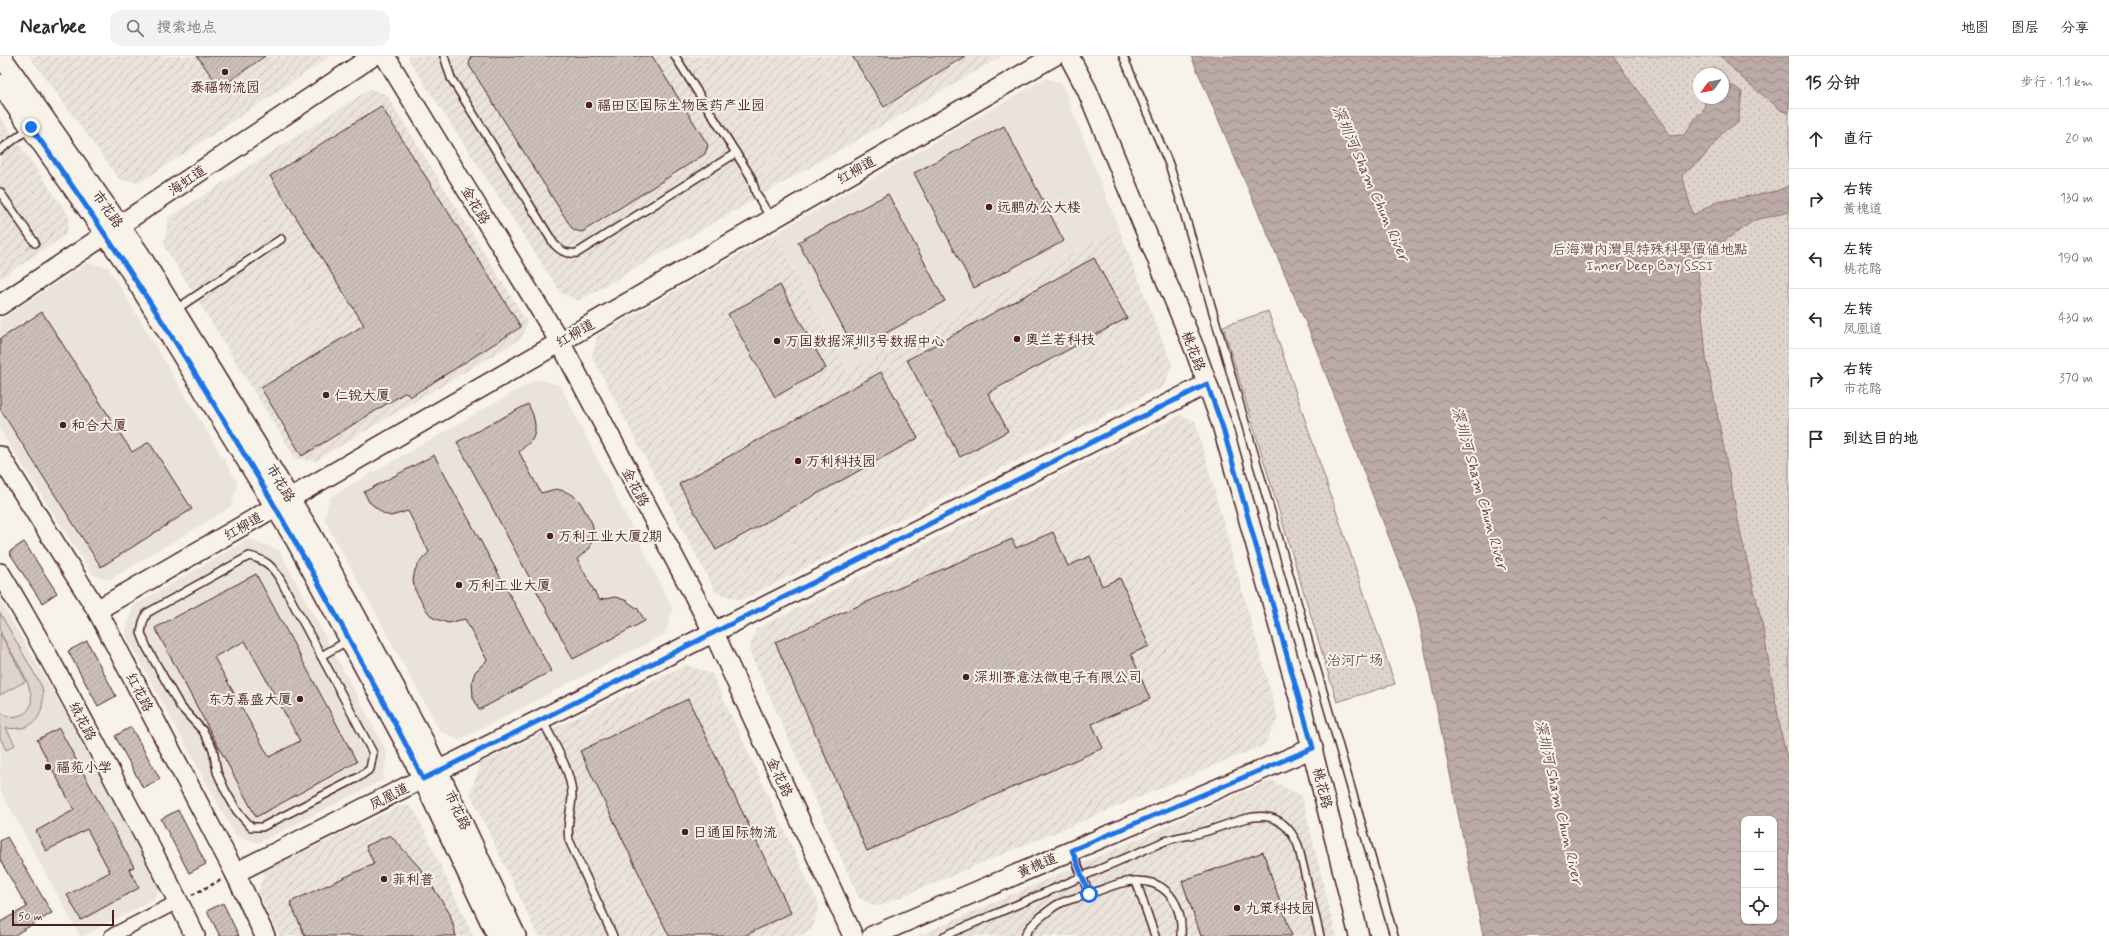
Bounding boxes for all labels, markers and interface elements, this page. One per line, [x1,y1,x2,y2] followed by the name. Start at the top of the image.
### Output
[110,10,390,46] search box
[20,15,86,40] text: Nearbee
[124,17,146,39] icon: search
[156,18,216,38] text: 搜索地点
[1961,19,1989,37] text: 地图
[2011,19,2039,37] text: 图层
[2061,19,2089,37] text: 分享
[220,67,230,77] marker: 泰福物流园
[1693,68,1729,104] north arrow
[1805,72,1860,94] text: 15 分钟
[2020,74,2093,91] text: 步行 · 1.1 km
[190,79,260,97] place label: 泰福物流园
[597,97,765,115] place label: 福田区国际生物医药产业园
[584,100,594,110] marker: 福田区国际生物医药产业园
[1327,103,1414,266] water label: 深圳河 Sham Chun River
[22,118,40,136] route end
[1805,128,1827,150] icon: ahead
[1843,129,1873,149] text: 直行
[2065,130,2093,147] text: 20 m
[834,153,879,189] street label: 红柳道
[165,162,210,200] street label: 海虹道
[1843,180,1873,200] text: 右转
[457,183,494,228] street label: 金花路
[88,187,127,232] street label: 市花路
[1805,188,1827,210] icon: right
[2060,190,2093,207] text: 130 m
[997,199,1081,217] place label: 远鹏办公大楼
[1843,201,1882,218] text: 黄槐道
[984,202,994,212] marker: 远鹏办公大楼
[1843,240,1873,260] text: 左转
[1552,241,1748,275] park label: 后海灣內灣具特殊科學價值地點 Inner Deep Bay SSSI
[1805,248,1827,270] icon: left
[2058,250,2093,267] text: 190 m
[1843,261,1882,278] text: 桃花路
[1843,300,1873,320] text: 左转
[1805,308,1827,330] icon: left
[2058,310,2093,327] text: 430 m
[553,316,598,352] street label: 红柳道
[1843,321,1882,338] text: 凤凰道
[1177,329,1209,374] street label: 桃花路
[1025,331,1096,349] place label: 奥兰若科技
[785,333,945,351] place label: 万国数据深圳3号数据中心
[1012,334,1022,344] marker: 奥兰若科技
[772,336,782,346] marker: 万国数据深圳3号数据中心
[1843,360,1873,380] text: 右转
[1805,368,1827,390] icon: right
[2059,370,2093,387] text: 370 m
[1843,381,1882,398] text: 市花路
[334,387,390,405] place label: 仁锐大厦
[321,390,331,400] marker: 仁锐大厦
[1446,405,1512,574] water label: 深圳河 Sham Chun River
[71,417,127,435] place label: 和合大厦
[58,420,68,430] marker: 和合大厦
[1805,428,1827,450] icon: arrive
[1843,429,1918,449] text: 到达目的地
[806,453,876,471] place label: 万利科技园
[793,456,803,466] marker: 万利科技园
[262,461,299,506] street label: 市花路
[617,465,653,510] street label: 金花路
[221,509,266,545] street label: 红柳道
[558,528,663,546] place label: 万利工业大厦2期
[545,531,555,541] marker: 万利工业大厦2期
[467,577,551,595] place label: 万利工业大厦
[454,580,464,590] marker: 万利工业大厦
[1327,652,1383,670] park label: 治河广场
[974,669,1142,687] place label: 深圳赛意法微电子有限公司
[121,670,157,715] street label: 红花路
[961,672,971,682] marker: 深圳赛意法微电子有限公司
[208,691,292,709] place label: 东方嘉盛大厦
[295,694,305,704] marker: 东方嘉盛大厦
[64,699,100,744] street label: 绒花路
[1529,718,1587,888] water label: 深圳河 Sham Chun River
[762,755,796,800] street label: 金花路
[56,759,112,777] place label: 福苑小学
[43,762,53,772] marker: 福苑小学
[1308,766,1336,811] street label: 桃花路
[367,779,412,814] street label: 凤凰道
[440,788,474,833] street label: 市花路
[1741,816,1777,924] map controls
[1741,816,1777,852] button: +
[693,824,777,842] place label: 日通国际物流
[680,827,690,837] marker: 日通国际物流
[1015,849,1060,882] street label: 黄槐道
[1741,852,1777,888] button: −
[392,871,434,889] place label: 菲利普
[379,874,389,884] marker: 菲利普
[1080,885,1098,903] route start
[1741,888,1777,924] button: locate
[1245,900,1315,918] place label: 九策科技园
[1232,903,1242,913] marker: 九策科技园
[12,908,114,927] scale bar
[18,910,43,924] text: 50 m

